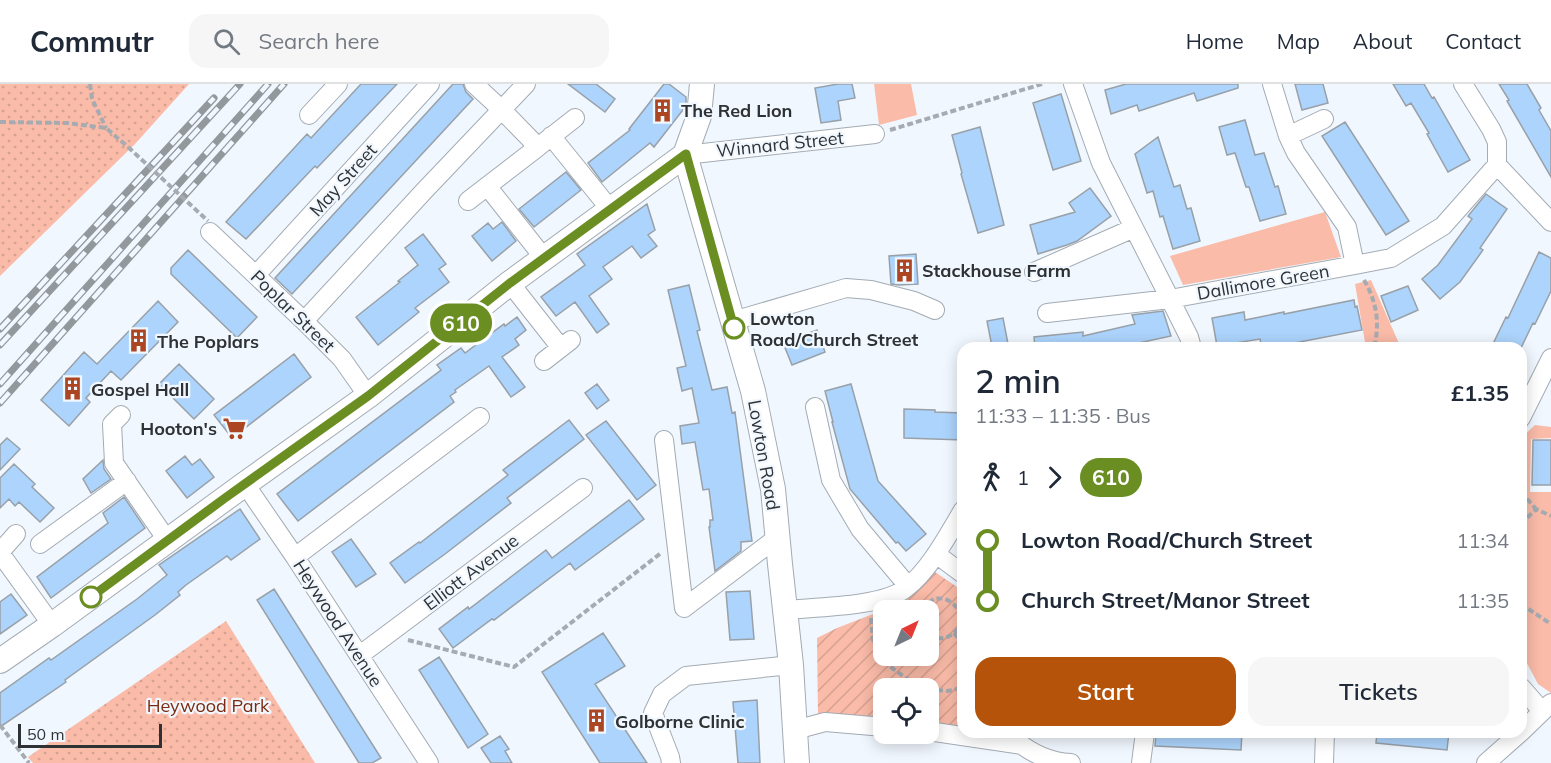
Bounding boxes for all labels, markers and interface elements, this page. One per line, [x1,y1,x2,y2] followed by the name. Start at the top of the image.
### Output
[189,14,609,68] search box
[30,24,153,59] text: Commutr
[210,25,243,58] icon: search
[258,27,379,55] text: Search here
[1186,28,1244,54] text: Home
[1277,28,1320,54] text: Map
[1353,28,1412,54] text: About
[1445,28,1521,54] text: Contact
[650,97,676,123] building icon: The Red Lion
[681,99,792,122] place label: The Red Lion
[715,126,845,162] street label: Winnard Street
[304,139,382,221] street label: May Street
[891,257,917,283] building icon: Stackhouse Farm
[922,259,1071,282] place label: Stackhouse Farm
[1195,259,1331,305] street label: Dallimore Green
[246,265,340,357] street label: Poplar Street
[426,304,496,342] line badge: 610
[750,307,919,351] place label: Lowton Road/Church Street
[442,310,480,336] text: 610
[723,317,745,339] marker: Lowton Road/Church Street
[126,328,152,354] building icon: The Poplars
[157,330,259,353] place label: The Poplars
[975,360,1061,401] text: 2 min
[60,376,86,402] building icon: Gospel Hall
[91,378,189,401] place label: Gospel Hall
[1451,379,1509,407] text: £1.35
[743,398,785,512] street label: Lowton Road
[975,403,1151,428] text: 11:33 – 11:35 · Bus
[222,415,248,441] supermarket icon: Hooton's
[140,417,217,440] place label: Hooton's
[975,461,1008,494] icon: walk
[1038,461,1071,494] icon: forward
[1092,464,1130,490] text: 610
[1017,465,1029,490] text: 1
[1021,526,1312,554] text: Lowton Road/Church Street
[1456,528,1509,553] text: 11:34
[419,529,523,615] street label: Elliott Avenue
[288,555,388,691] street label: Heywood Avenue
[80,586,102,608] unlabelled marker
[1021,586,1310,614] text: Church Street/Manor Street
[1456,588,1509,613] text: 11:35
[873,600,939,666] north arrow
[873,600,939,744] map controls
[975,657,1236,726] button: Start
[1248,657,1509,726] button: Tickets
[873,678,939,744] button: locate
[147,694,270,717] park label: Heywood Park
[584,708,610,734] building icon: Golborne Clinic
[615,710,745,733] place label: Golborne Clinic
[18,721,162,748] scale bar
[27,724,64,744] text: 50 m

